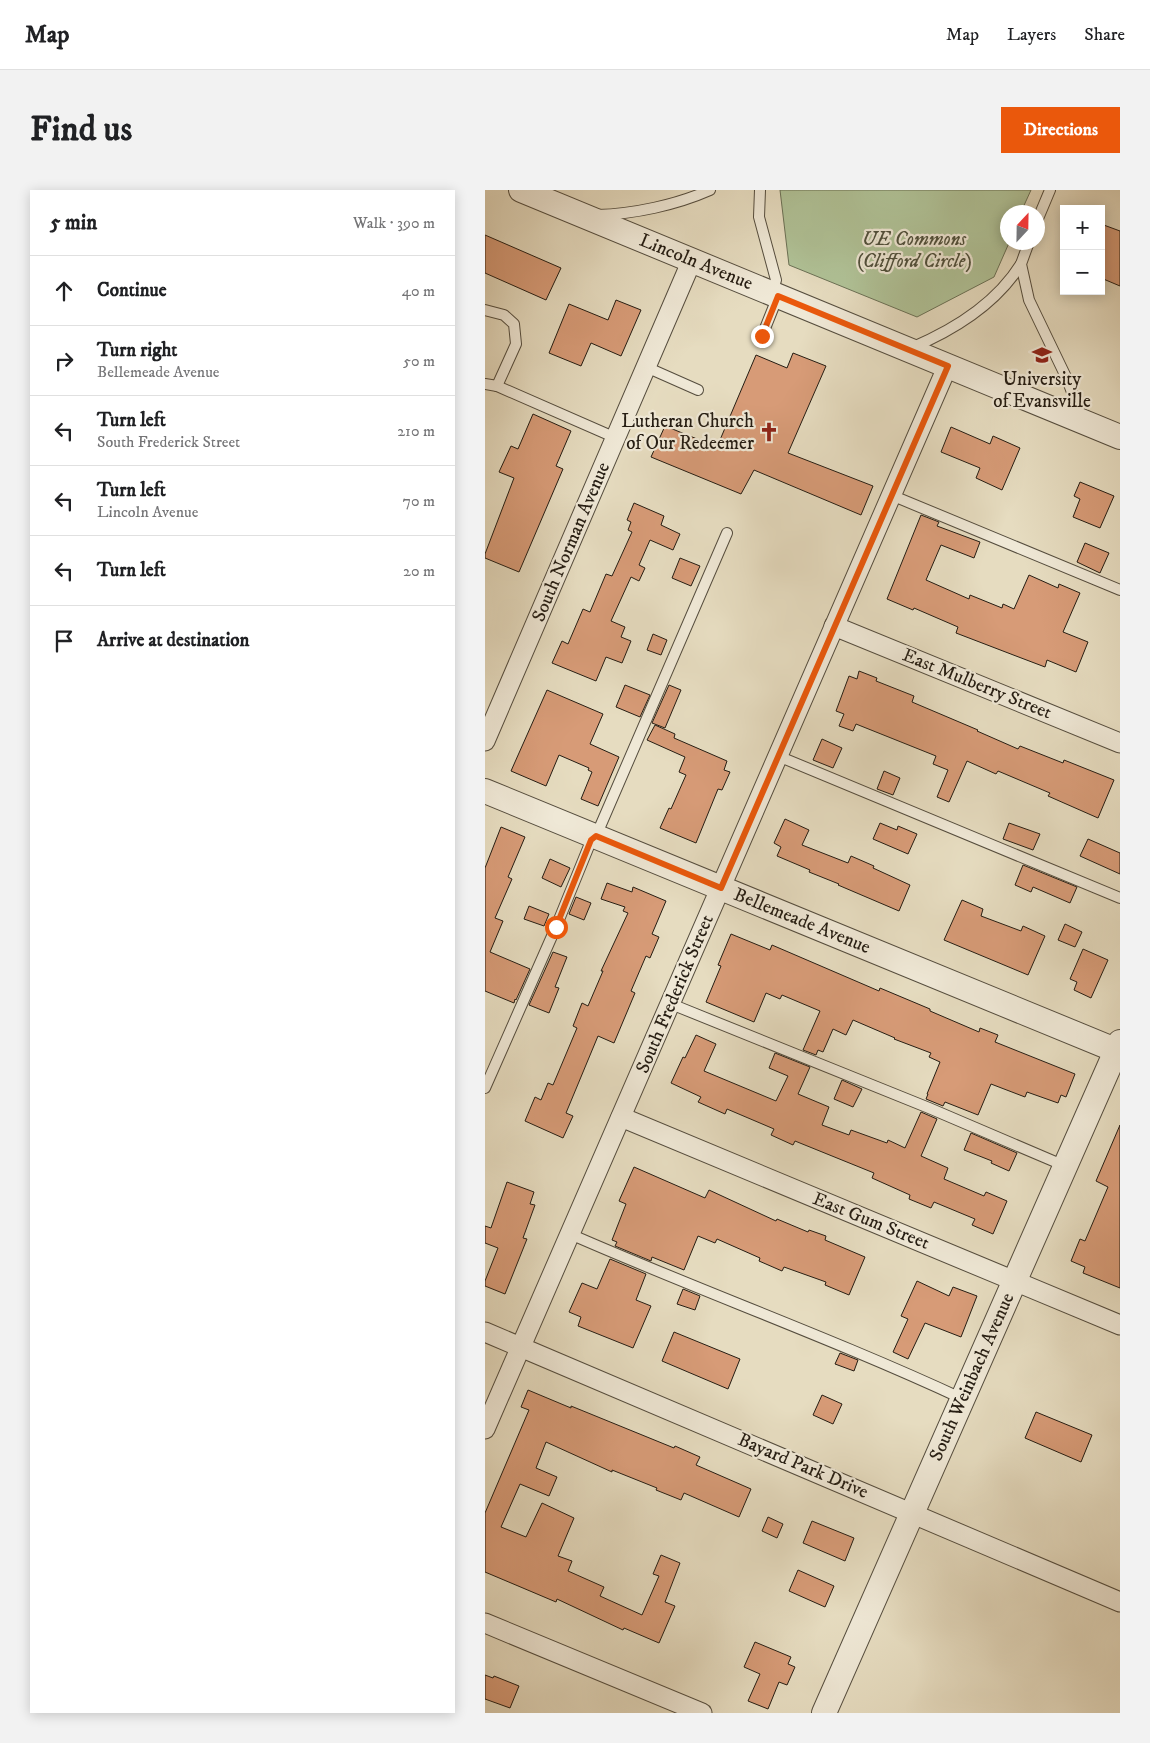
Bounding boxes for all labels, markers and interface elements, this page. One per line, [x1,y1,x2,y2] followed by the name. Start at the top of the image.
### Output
[25,20,69,50] text: Map
[946,24,979,46] text: Map
[1007,24,1056,46] text: Layers
[1084,24,1125,46] text: Share
[1001,107,1120,153] button: Directions
[30,108,132,152] text: Find us
[1000,205,1045,250] north arrow
[1060,205,1105,295] map controls
[1060,205,1105,250] button: +
[50,210,97,236] text: 5 min
[353,213,435,233] text: Walk · 390 m
[857,228,971,273] park label: UE Commons (Clifford Circle)
[636,229,756,295] street label: Lincoln Avenue
[1060,250,1105,295] button: −
[50,277,78,305] icon: ahead
[97,279,167,302] text: Continue
[402,281,435,301] text: 40 m
[751,325,774,348] route end
[97,339,177,362] text: Turn right
[1031,344,1053,366] school or university icon: University of Evansville
[50,347,78,375] icon: right
[403,351,435,371] text: 50 m
[97,362,220,382] text: Bellemeade Avenue
[993,368,1091,413] place label: University of Evansville
[97,409,166,432] text: Turn left
[621,410,754,455] place label: Lutheran Church of Our Redeemer
[50,417,78,445] icon: left
[397,421,435,441] text: 210 m
[758,421,780,443] church icon: Lutheran Church of Our Redeemer
[97,432,240,452] text: South Frederick Street
[527,459,615,625] street label: South Norman Avenue
[97,479,166,502] text: Turn left
[50,487,78,515] icon: left
[403,491,435,511] text: 70 m
[97,502,198,522] text: Lincoln Avenue
[50,557,78,585] icon: left
[97,559,166,582] text: Turn left
[403,561,435,581] text: 20 m
[50,627,78,655] icon: arrive
[97,629,249,652] text: Arrive at destination
[899,644,1055,724] street label: East Mulberry Street
[730,883,874,959] street label: Bellemeade Avenue
[631,911,719,1077] street label: South Frederick Street
[545,916,568,939] route start
[809,1187,933,1255] street label: East Gum Street
[925,1289,1020,1465] street label: South Weinbach Avenue
[734,1428,872,1504] street label: Bayard Park Drive

